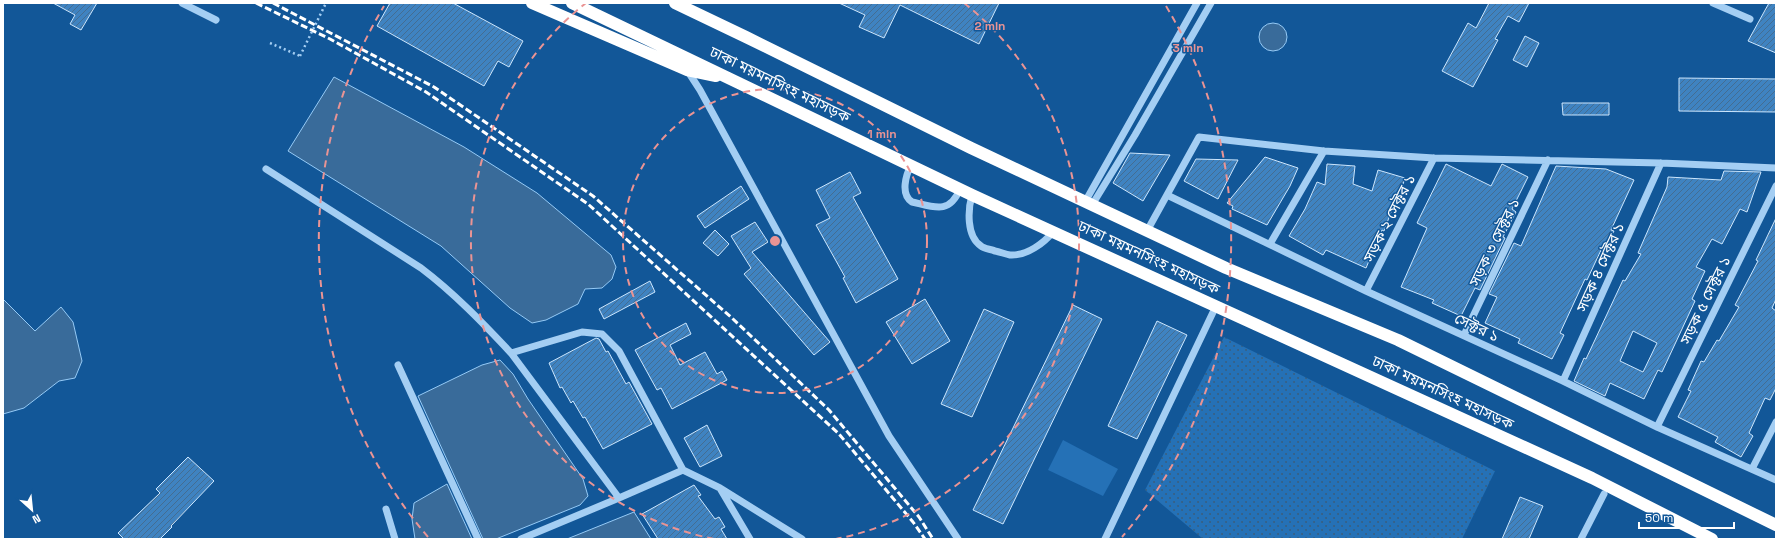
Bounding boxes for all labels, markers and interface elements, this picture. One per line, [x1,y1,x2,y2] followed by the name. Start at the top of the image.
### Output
[974,18,1006,34] text: 2 min
[1172,40,1204,56] text: 3 min
[706,41,854,127] street label: ঢাকা ময়মনসিংহ মহাসড়ক
[867,126,897,142] text: 1 min
[1358,171,1419,266] street label: সড়ক ২ সেক্টর ১
[1464,195,1524,290] street label: সড়ক ৩ সেক্টর ১
[1074,215,1224,299] street label: ঢাকা ময়মনসিংহ মহাসড়ক
[1571,219,1628,316] street label: সড়ক ৪ সেক্টর ১
[768,234,782,248] centre of rings
[1675,253,1735,348] street label: সড়ক ৫ সেক্টর ১
[1452,308,1502,346] street label: সেক্টর ১
[1368,350,1518,434] street label: ঢাকা ময়মনসিংহ মহাসড়ক
[12,490,52,530] north arrow
[1639,504,1734,530] scale bar
[1645,510,1673,526] text: 50 m
[30,511,43,527] text: N

